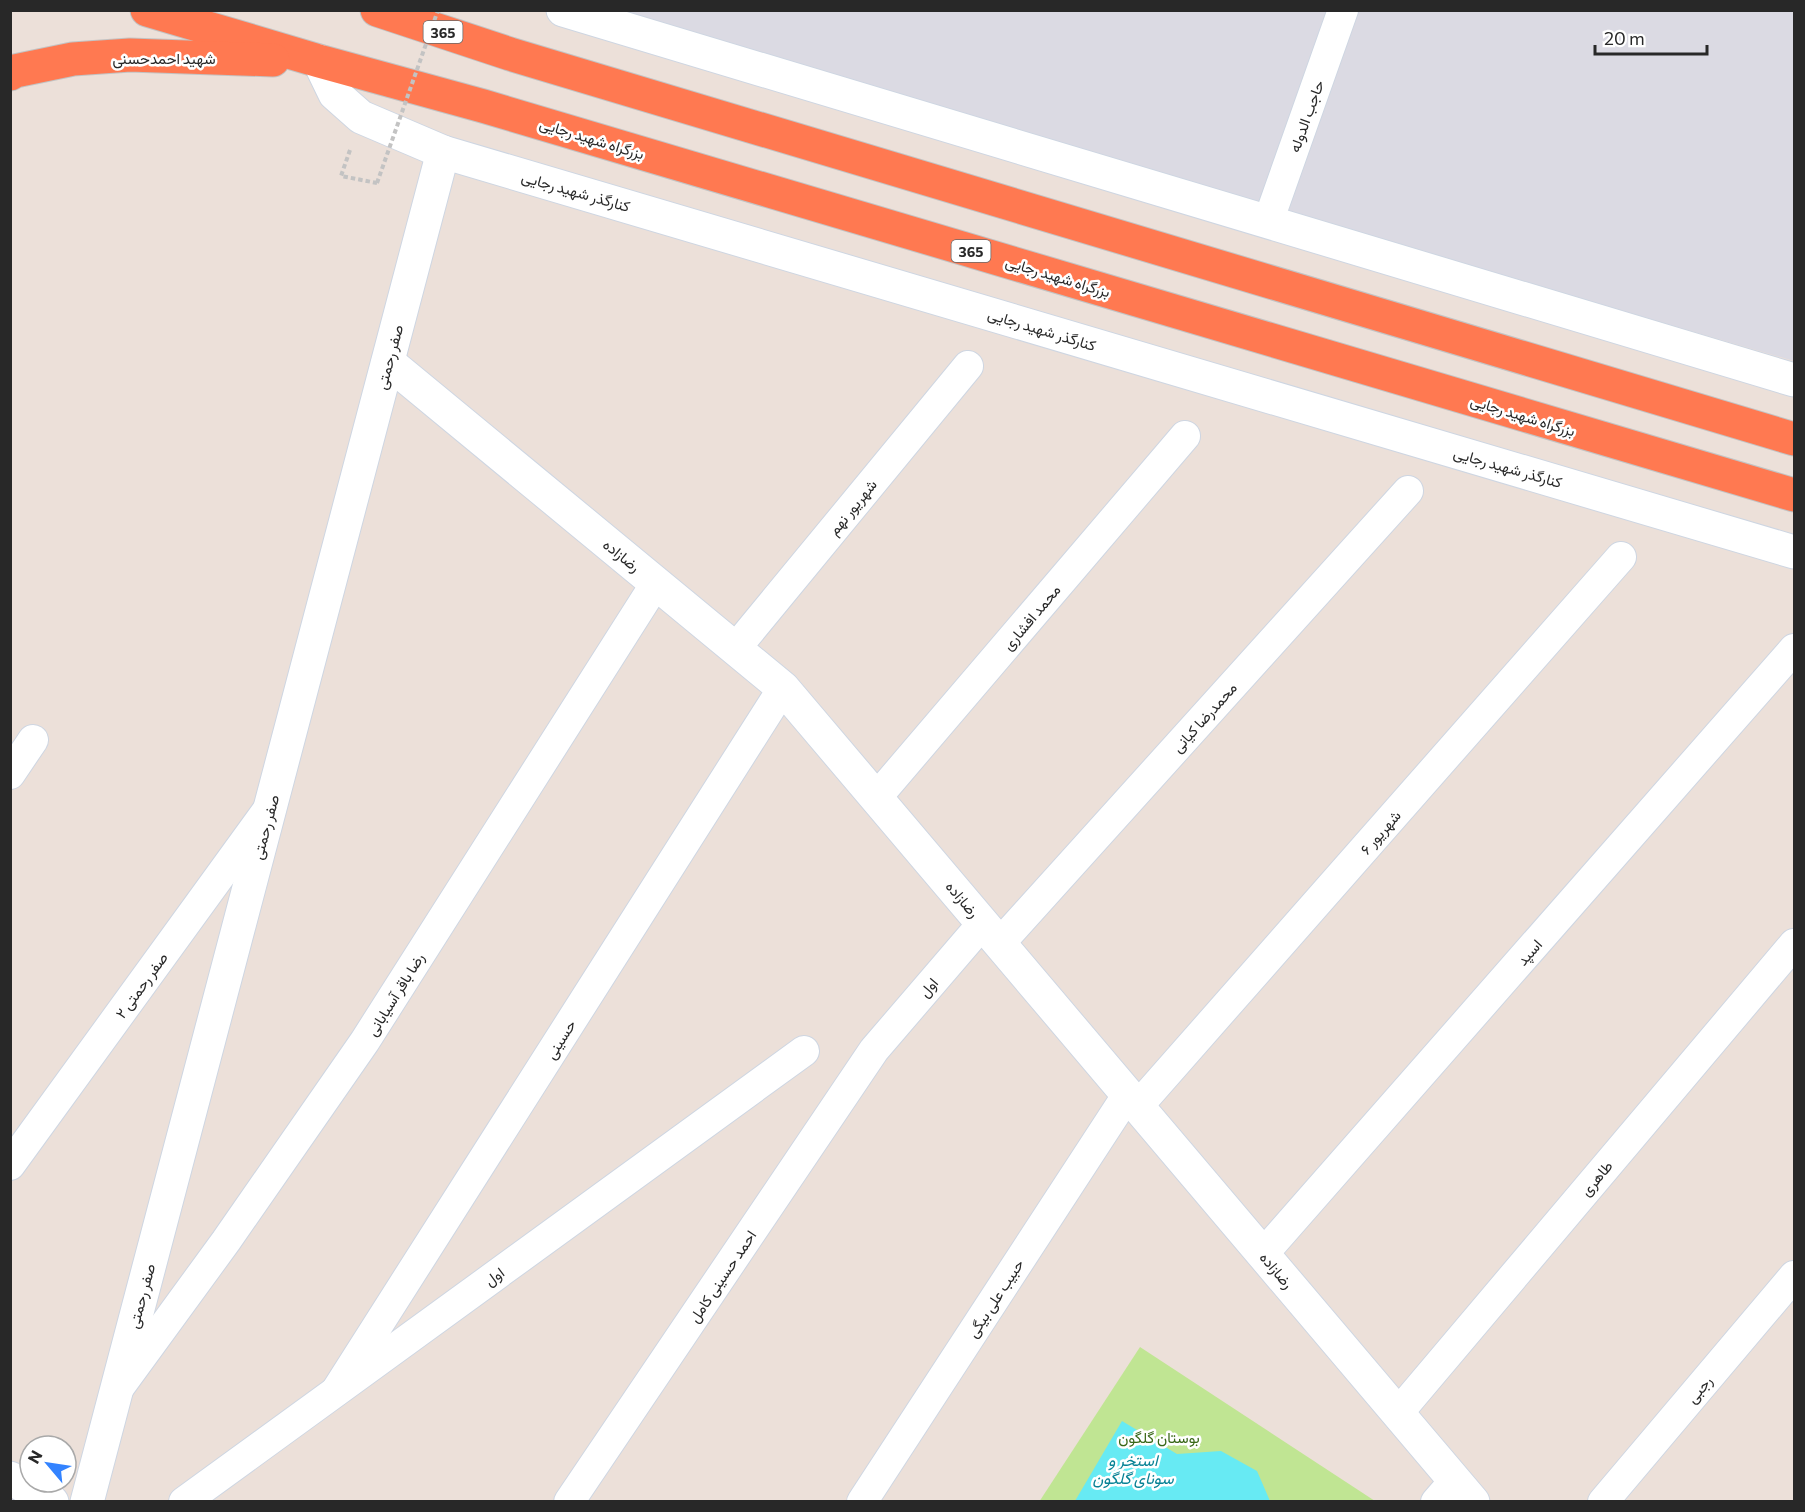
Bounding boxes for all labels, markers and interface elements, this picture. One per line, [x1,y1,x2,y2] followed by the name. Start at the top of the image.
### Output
[1595,18,1708,56] scale bar
[424,21,462,43] road number: 365
[1604,27,1645,49] text: 20 m
[112,49,216,69] street label: شهید احمدحسنی
[1285,78,1328,155] street label: حاجب الدوله
[537,114,647,164] street label: بزرگراه شهید رجایی
[519,167,633,217] street label: کنارگذر شهید رجایی
[952,240,990,262] road number: 365
[1003,252,1113,302] street label: بزرگراه شهید رجایی
[985,304,1099,356] street label: کنارگذر شهید رجایی
[372,323,408,392] street label: صفر رحمتی
[1468,391,1578,441] street label: بزرگراه شهید رجایی
[1451,443,1565,493] street label: کنارگذر شهید رجایی
[824,475,882,540] street label: شهریور نهم
[599,535,644,576] street label: رضازاده
[998,580,1065,655] street label: محمد افشاری
[1168,678,1242,757] street label: محمدرضا کیانی
[248,793,284,862] street label: صفر رحمتی
[1356,806,1405,858] street label: شهریور ۶
[942,877,983,922] street label: رضازاده
[1513,935,1547,970] street label: اسپد
[111,949,173,1023] street label: صفر رحمتی ۲
[362,949,429,1040] street label: رضا باقر آسیابانی
[915,974,942,1001] street label: اول
[541,1016,581,1063] street label: حسینی
[1576,1157,1618,1201] street label: طاهری
[685,1226,761,1327] street label: احمد حسینی کامل
[1256,1248,1297,1293] street label: رضازاده
[963,1255,1029,1342] street label: حبیب علی بیگی
[124,1262,160,1331] street label: صفر رحمتی
[481,1263,508,1290] street label: اول
[1682,1372,1717,1408] street label: رجبی
[1118,1428,1200,1447] park label: بوستان گلگون
[18,1434,78,1494] north arrow
[23,1447,46,1466] text: N
[1092,1450,1174,1489] water label: استخر و سونای گلگون

